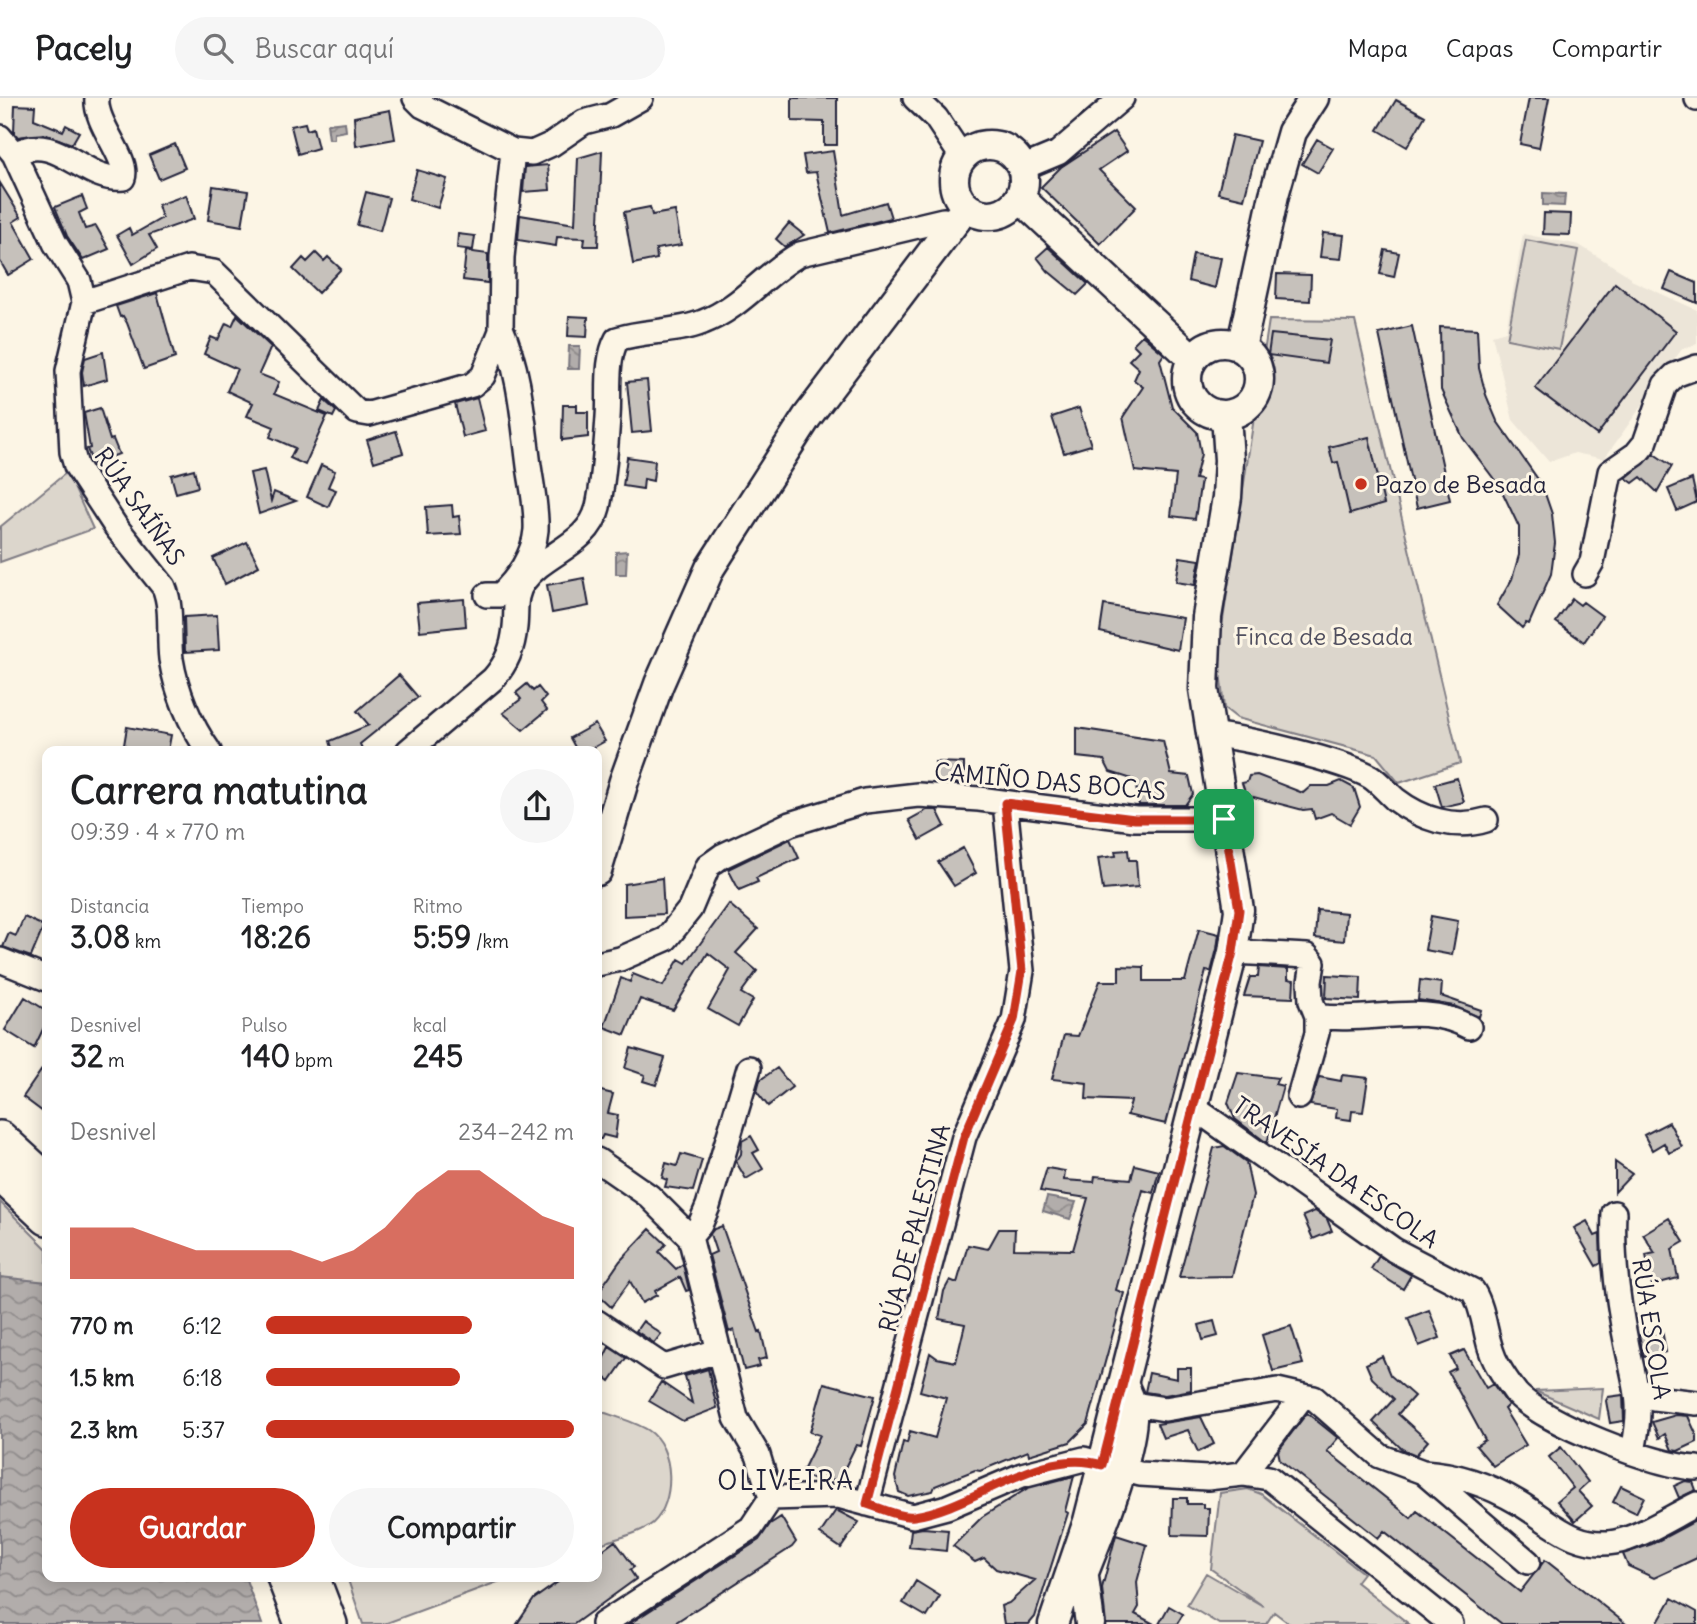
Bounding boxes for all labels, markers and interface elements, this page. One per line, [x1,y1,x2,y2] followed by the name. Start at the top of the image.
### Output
[175,17,665,80] search box
[35,27,133,69] text: Pacely
[199,29,237,67] icon: search
[255,32,394,65] text: Buscar aquí
[1347,33,1408,63] text: Mapa
[1446,33,1513,63] text: Capas
[1551,33,1662,63] text: Compartir
[88,441,192,571] street label: RÚA SAÍÑAS
[1375,469,1547,499] place label: Pazo de Besada
[1353,476,1369,492] marker: Pazo de Besada
[1235,621,1413,651] park label: Finca de Besada
[933,756,1167,806] street label: CAMIÑO DAS BOCAS
[70,767,368,814] text: Carrera matutina
[500,769,574,843] button: share
[1194,789,1254,849] pin
[1205,800,1243,838] icon: arrive
[70,817,245,846] text: 09:39 · 4 × 770 m
[70,894,149,918] text: Distancia
[241,894,304,918] text: Tiempo
[413,894,463,918] text: Ritmo
[70,918,130,956] text: 3.08
[241,918,311,956] text: 18:26
[413,918,471,956] text: 5:59
[130,929,161,953] text: km
[471,929,509,953] text: /km
[70,1013,141,1037] text: Desnivel
[241,1013,287,1037] text: Pulso
[413,1013,447,1037] text: kcal
[70,1037,103,1075] text: 32
[241,1037,290,1075] text: 140
[413,1037,463,1075] text: 245
[103,1048,125,1072] text: m
[290,1048,333,1072] text: bpm
[1227,1090,1445,1254] street label: TRAVESÍA DA ESCOLA
[70,1117,156,1146] text: Desnivel
[458,1117,574,1146] text: 234–242 m
[872,1121,956,1335] street label: RÚA DE PALESTINA
[1626,1256,1678,1402] street label: RÚA ESCOLA
[70,1311,133,1340] text: 770 m
[182,1311,222,1340] text: 6:12
[70,1363,135,1392] text: 1.5 km
[182,1363,223,1392] text: 6:18
[70,1415,138,1444] text: 2.3 km
[182,1415,225,1444] text: 5:37
[717,1464,855,1497] district label: OLIVEIRA
[70,1488,315,1568] button: Guardar
[329,1488,574,1568] button: Compartir

